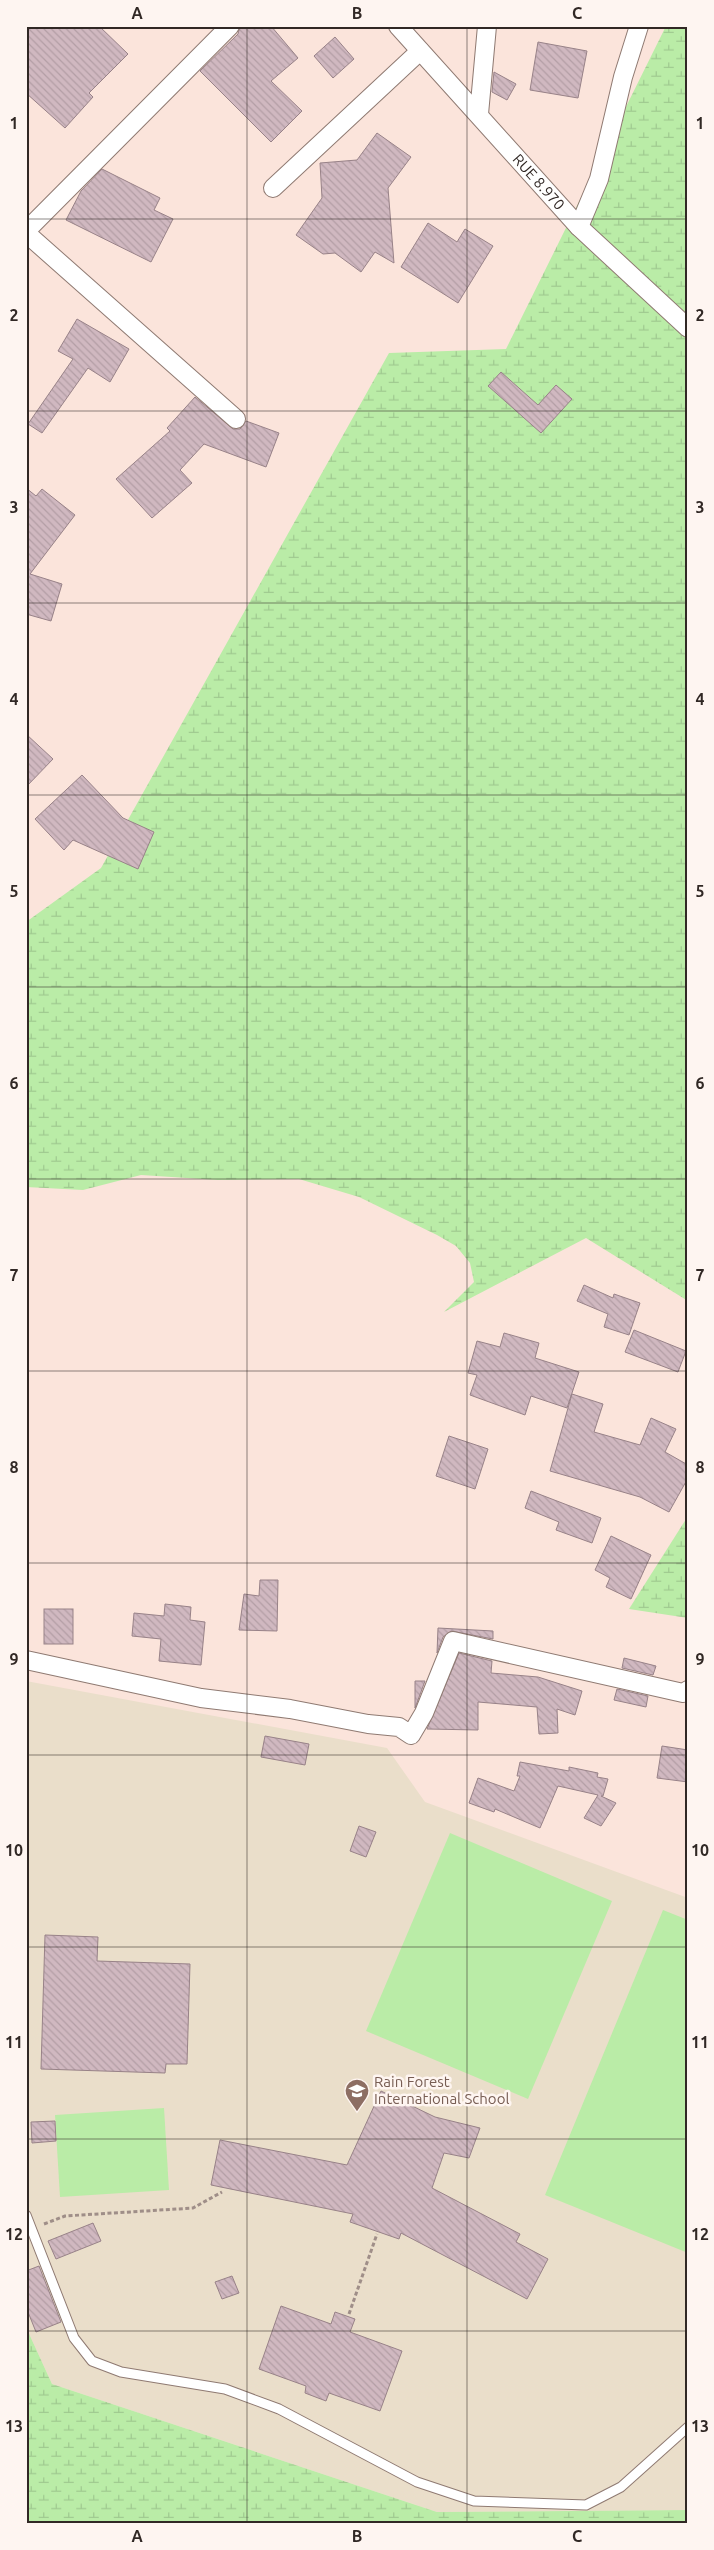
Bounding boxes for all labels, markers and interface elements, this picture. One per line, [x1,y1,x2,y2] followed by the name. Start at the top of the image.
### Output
[131,4,143,22] text: A
[352,4,362,22] text: B
[572,4,582,22] text: C
[9,114,19,132] text: 1
[695,114,705,132] text: 1
[509,150,568,213] street label: RUE 8.970
[9,306,19,324] text: 2
[695,306,705,324] text: 2
[9,498,19,516] text: 3
[695,498,705,516] text: 3
[9,690,19,708] text: 4
[695,690,705,708] text: 4
[9,882,19,900] text: 5
[695,882,705,900] text: 5
[9,1074,19,1092] text: 6
[695,1074,705,1092] text: 6
[9,1266,19,1284] text: 7
[695,1266,705,1284] text: 7
[9,1458,19,1476] text: 8
[695,1458,705,1476] text: 8
[9,1650,19,1668] text: 9
[695,1650,705,1668] text: 9
[5,1841,23,1859] text: 10
[691,1841,709,1859] text: 10
[5,2033,23,2051] text: 11
[691,2033,709,2051] text: 11
[374,2073,509,2107] place label: Rain Forest International School
[344,2078,370,2112] school or university icon: Rain Forest International School
[5,2225,23,2243] text: 12
[691,2225,709,2243] text: 12
[5,2417,23,2435] text: 13
[691,2417,709,2435] text: 13
[131,2527,143,2545] text: A
[352,2527,362,2545] text: B
[572,2527,582,2545] text: C

